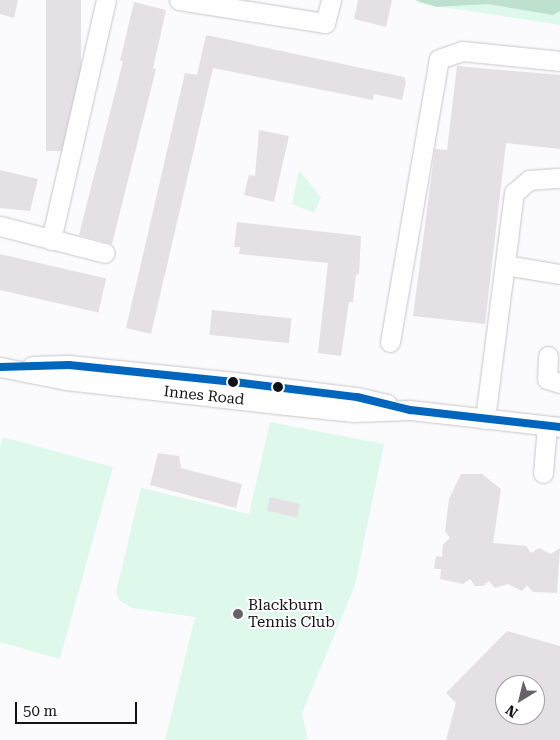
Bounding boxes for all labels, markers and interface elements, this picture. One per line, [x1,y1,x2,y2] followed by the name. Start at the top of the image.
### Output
[228,377,238,387] unlabelled marker
[273,382,283,392] unlabelled marker
[163,383,245,409] street label: Innes Road
[248,596,335,631] place label: Blackburn Tennis Club
[232,608,244,620] marker: Blackburn Tennis Club
[495,675,545,725] north arrow
[18,692,140,724] scale bar
[23,702,57,720] text: 50 m
[503,702,521,721] text: N

